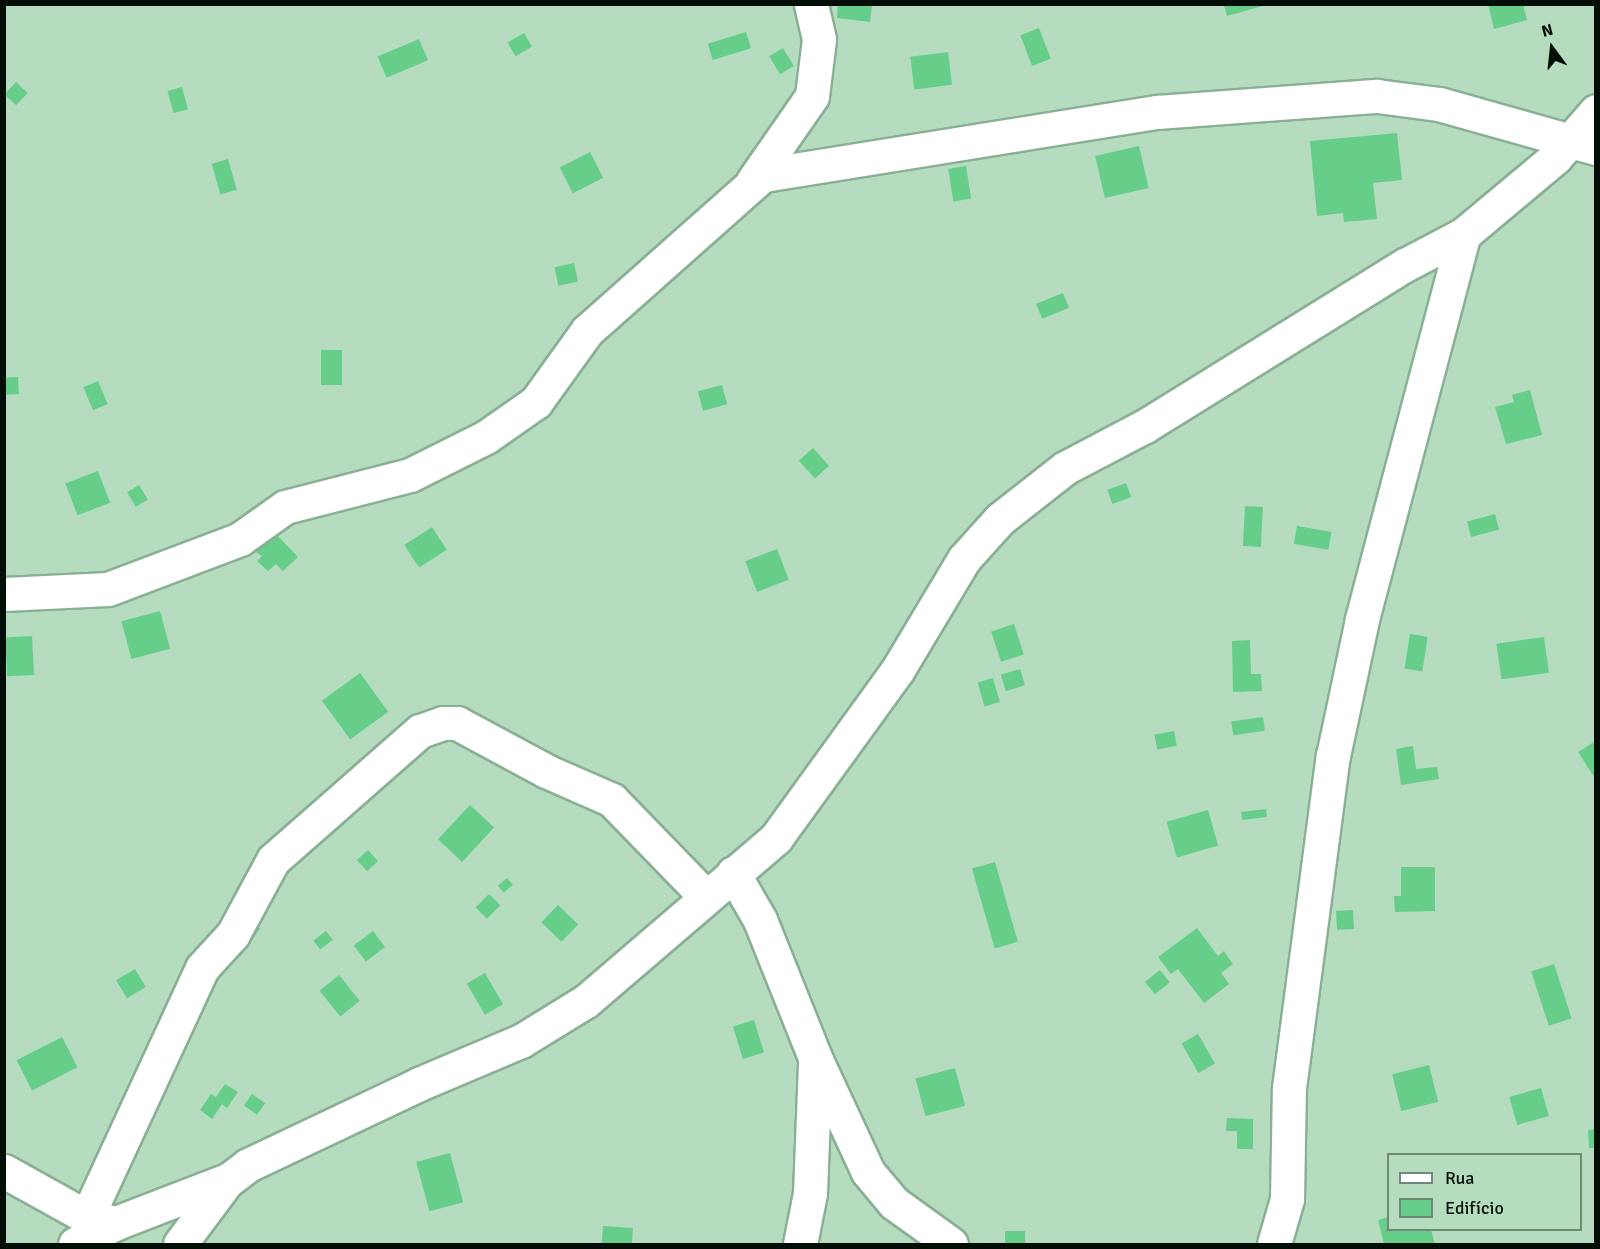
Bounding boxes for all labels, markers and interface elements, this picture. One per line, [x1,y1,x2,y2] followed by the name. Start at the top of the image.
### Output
[1522,18,1582,78] north arrow
[1539,20,1555,42] text: N
[1387,1153,1582,1231] legend
[1445,1167,1474,1189] text: Rua
[1445,1197,1504,1219] text: Edifício

